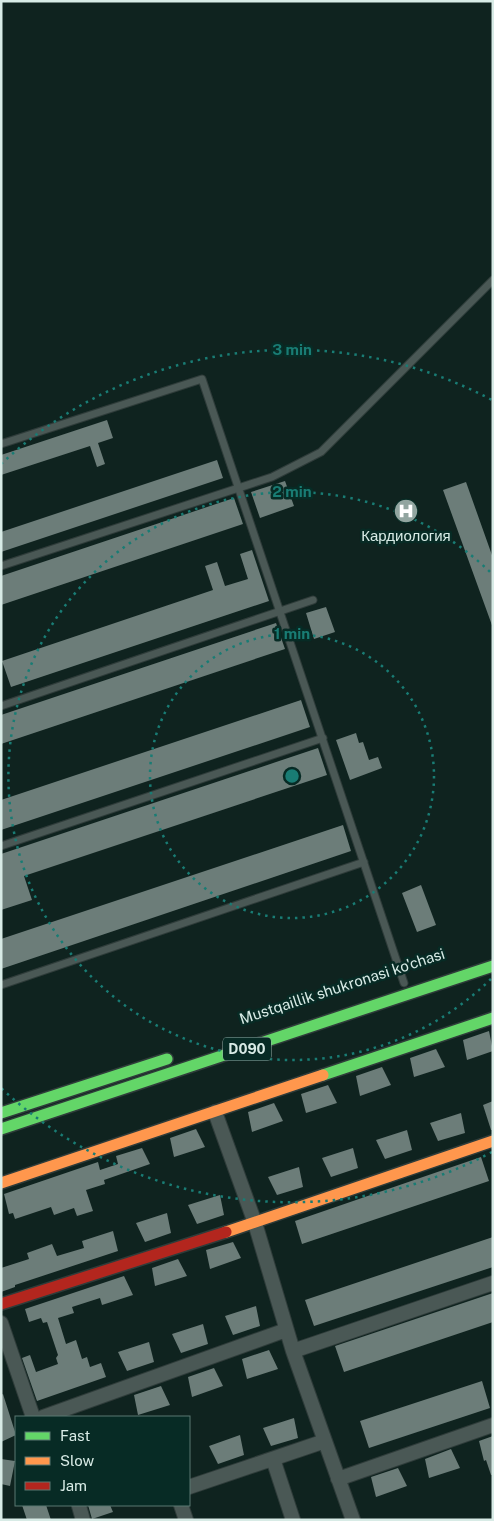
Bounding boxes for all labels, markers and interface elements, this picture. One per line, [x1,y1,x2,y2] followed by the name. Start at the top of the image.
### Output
[272,341,312,358] text: 3 min
[272,483,312,500] text: 2 min
[393,498,419,524] hospital icon: Кардиология
[361,527,451,544] place label: Кардиология
[274,625,310,642] text: 1 min
[283,767,301,785] centre of rings
[237,945,447,1027] street label: Mustqaillik shukronasi ko'chasi
[223,1038,271,1060] road number: D090
[15,1416,190,1506] legend
[60,1427,90,1444] text: Fast
[60,1452,95,1469] text: Slow
[60,1477,87,1494] text: Jam

